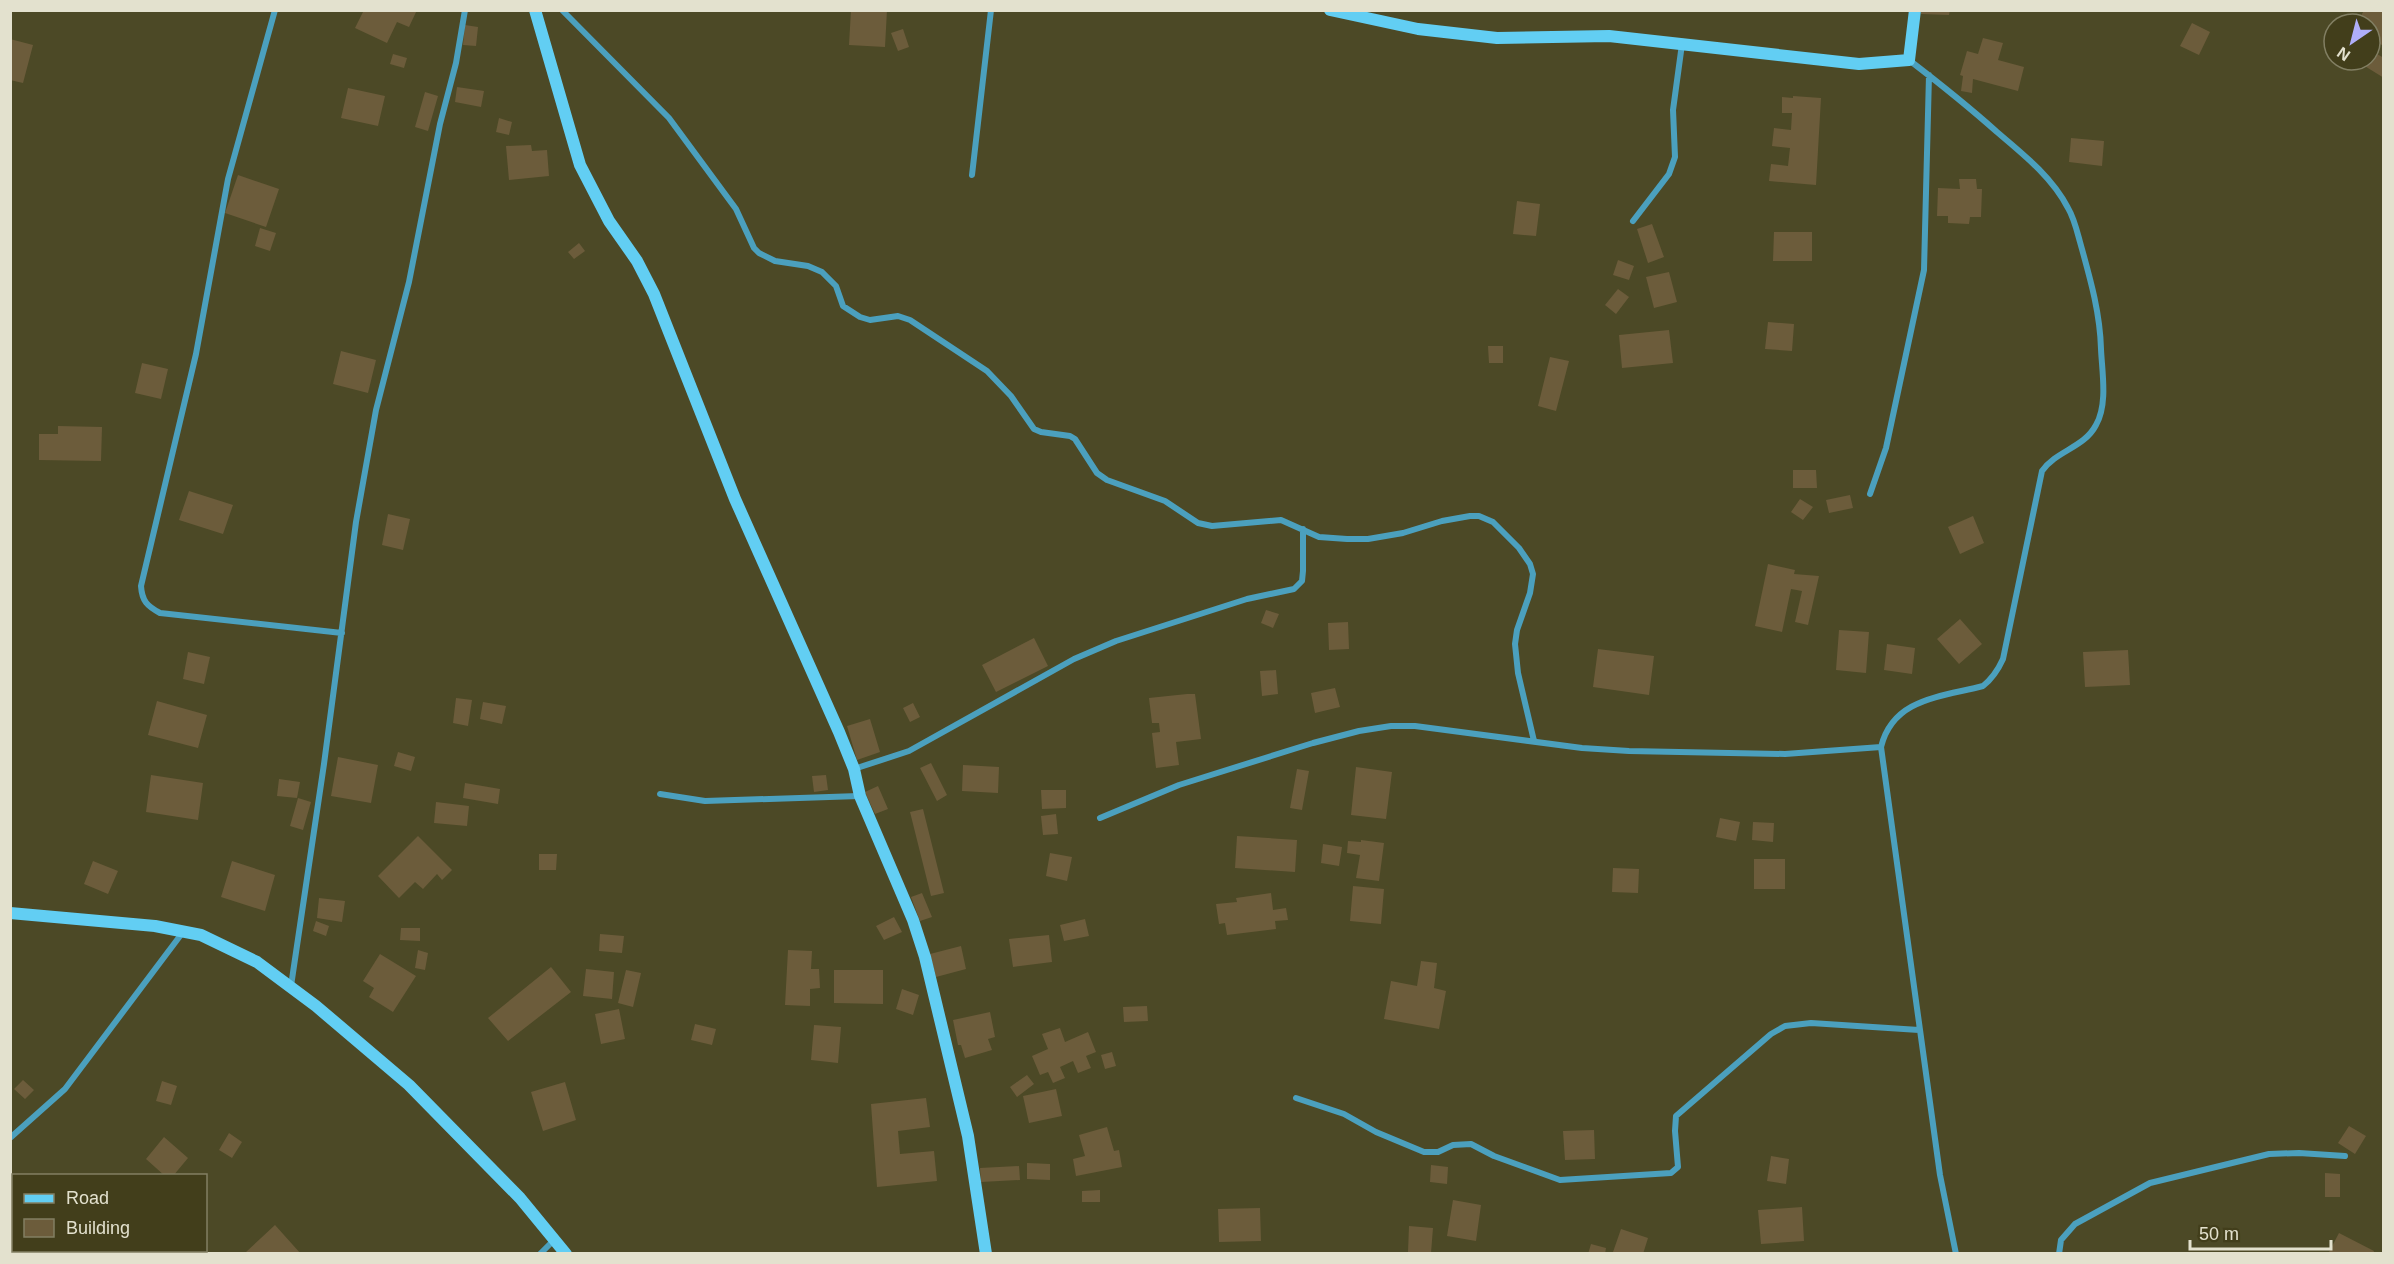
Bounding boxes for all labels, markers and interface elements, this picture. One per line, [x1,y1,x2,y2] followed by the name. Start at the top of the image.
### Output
[2322,12,2382,72] north arrow
[2334,44,2353,64] text: N
[12,1174,207,1252] legend
[66,1188,109,1208] text: Road
[2190,1213,2331,1251] scale bar
[66,1218,130,1238] text: Building
[2199,1224,2239,1244] text: 50 m

